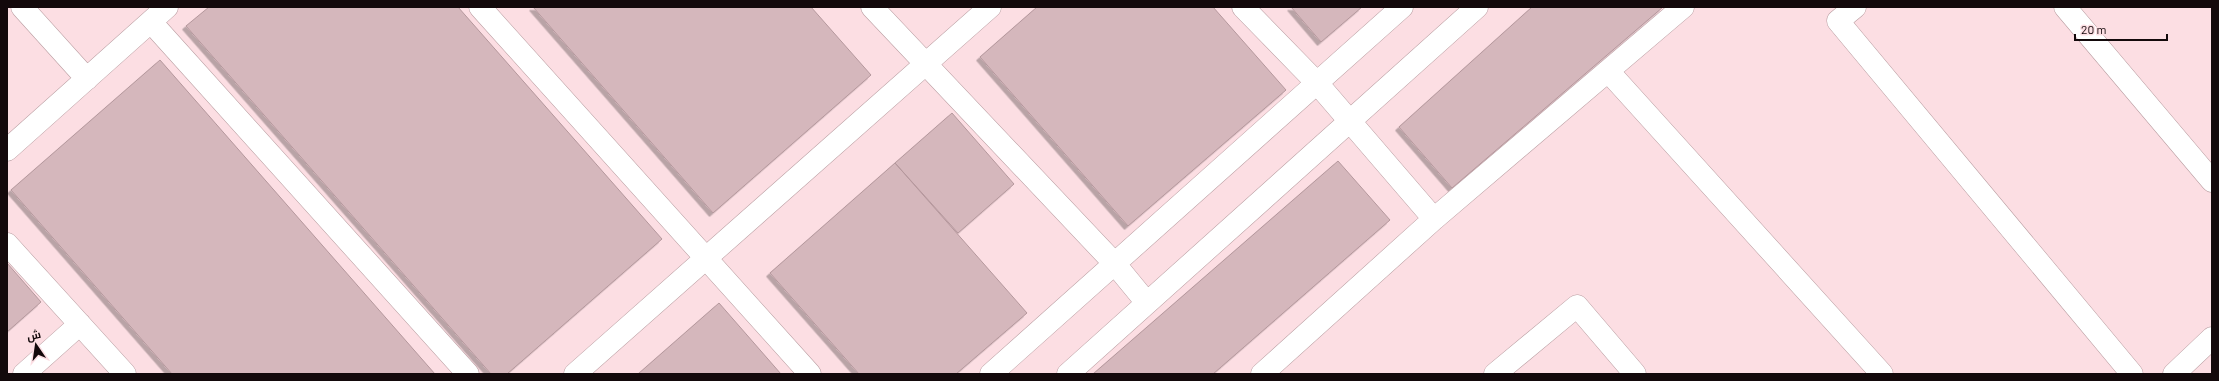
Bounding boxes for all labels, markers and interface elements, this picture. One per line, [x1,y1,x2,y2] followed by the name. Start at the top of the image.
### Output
[2075,16,2167,42] scale bar
[2081,22,2107,36] text: 20 m
[16,325,56,365] north arrow
[25,327,42,344] text: ش

